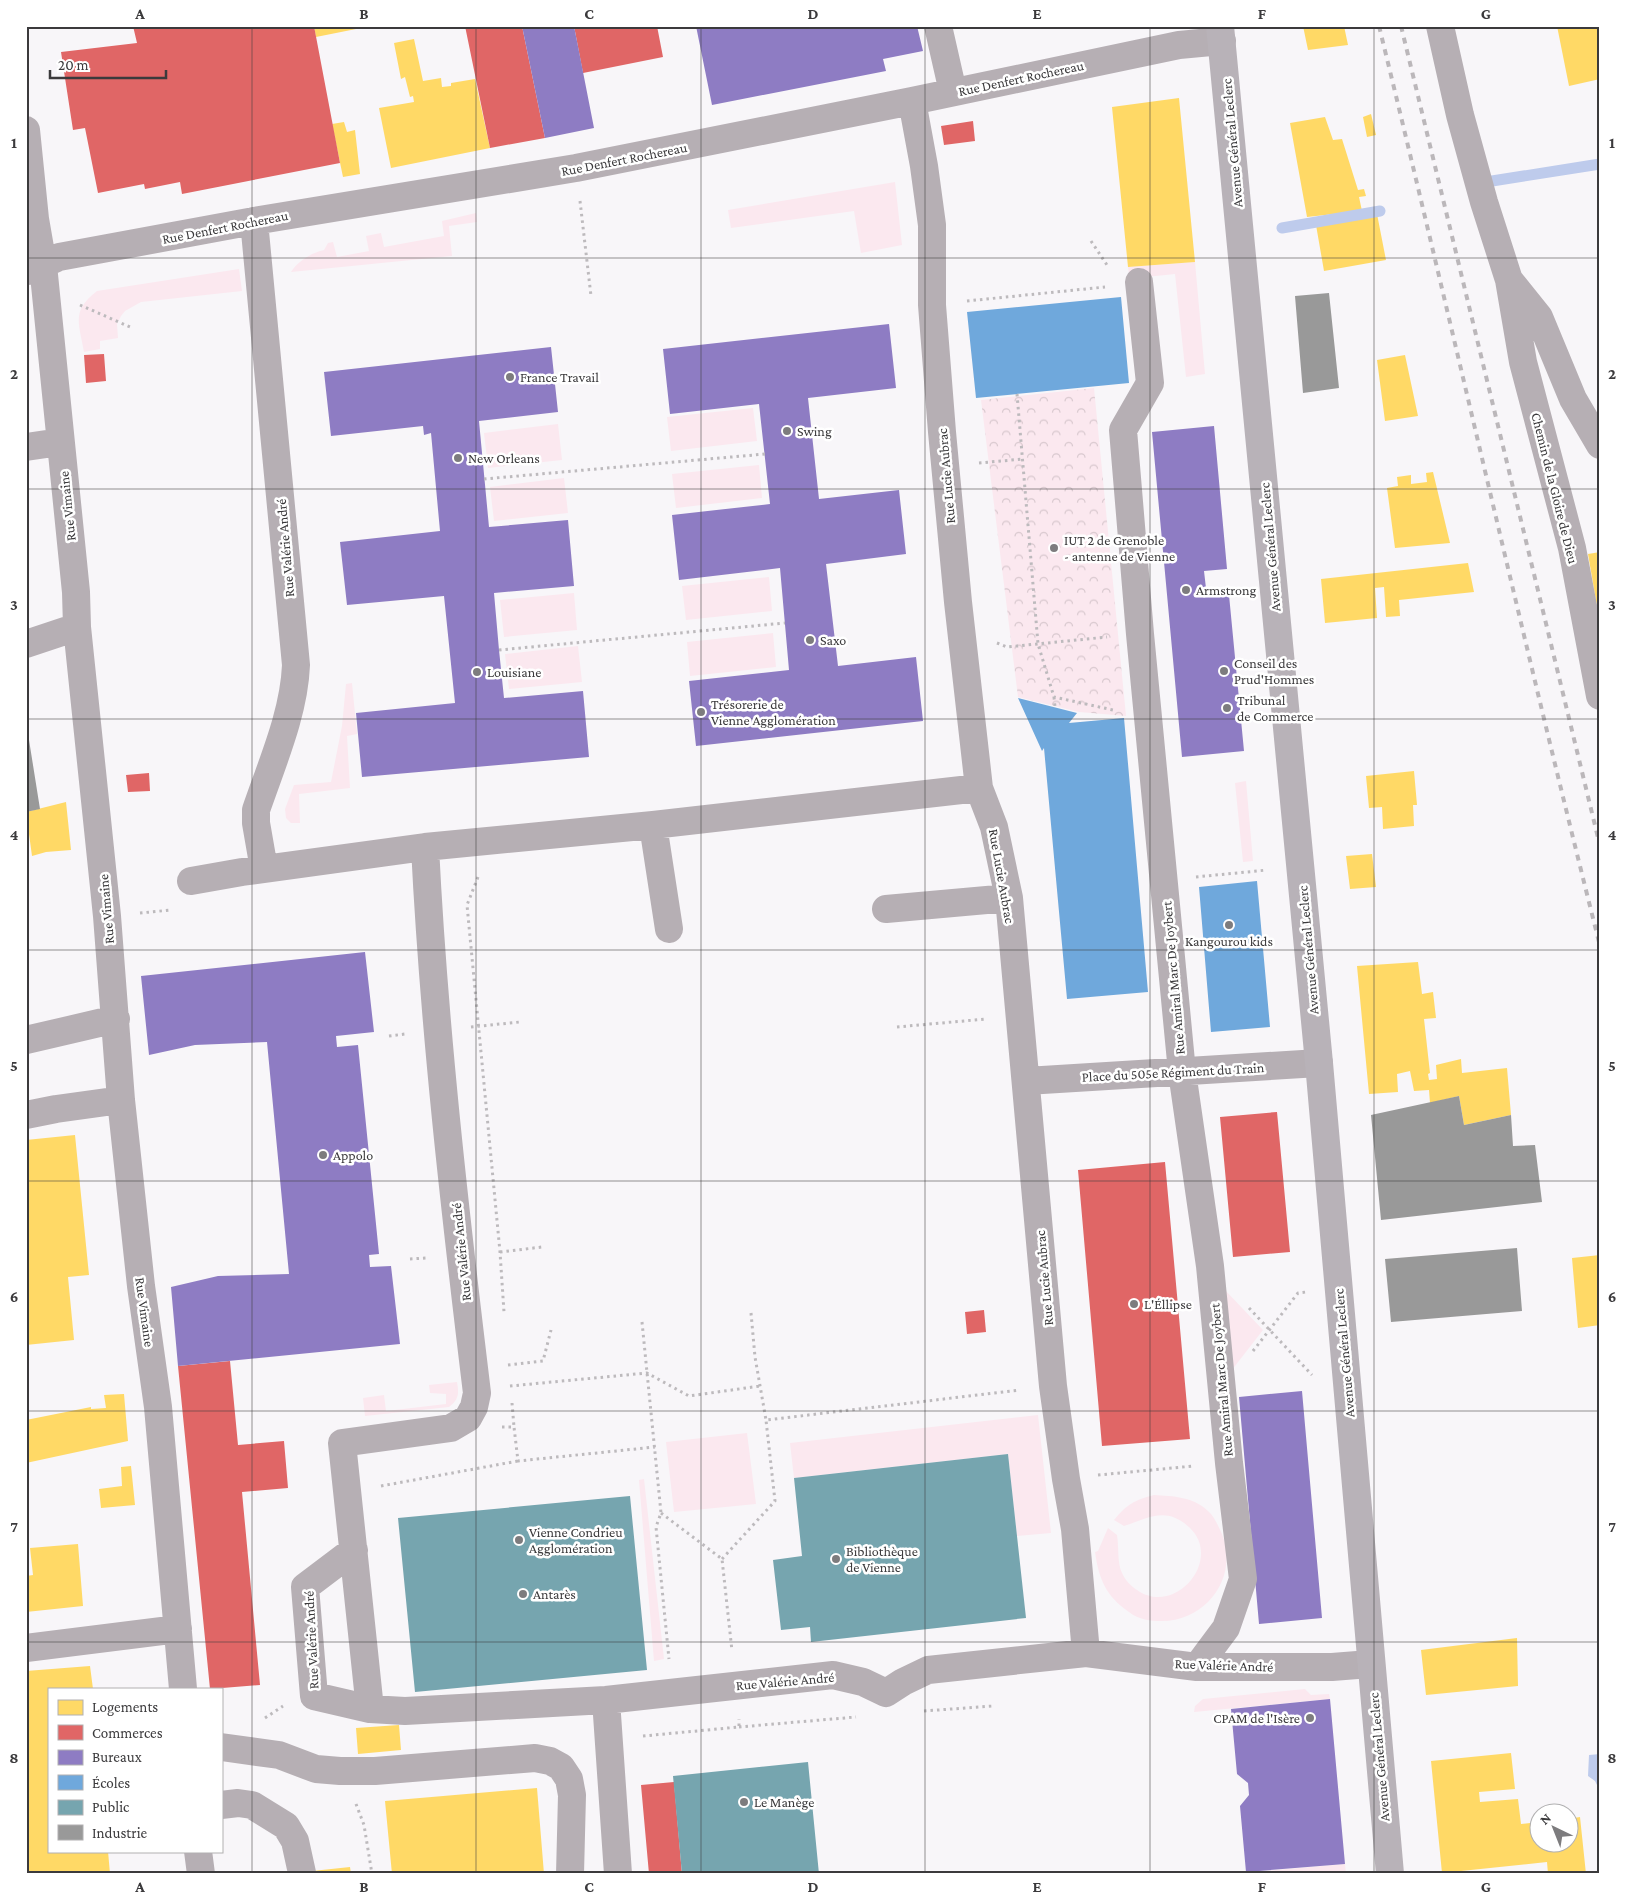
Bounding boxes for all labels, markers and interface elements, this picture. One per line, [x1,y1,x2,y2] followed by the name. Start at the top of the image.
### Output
[134,5,145,22] text: A
[359,5,369,22] text: B
[584,5,594,22] text: C
[807,5,819,22] text: D
[1032,5,1042,22] text: E
[1258,5,1267,22] text: F
[1481,5,1491,22] text: G
[50,48,166,80] scale bar
[58,57,89,73] text: 20 m
[957,57,1086,99] street label: Rue Denfert Rochereau
[1218,78,1246,208] street label: Avenue Général Leclerc
[11,134,17,151] text: 1
[1609,134,1615,151] text: 1
[560,139,689,179] street label: Rue Denfert Rochereau
[161,207,290,247] street label: Rue Denfert Rochereau
[10,365,18,382] text: 2
[1608,365,1616,382] text: 2
[520,369,599,385] place label: France Travail
[504,371,516,383] marker: France Travail
[1528,411,1582,566] street label: Chemin de la Gloire de Dieu
[797,423,832,439] place label: Swing
[781,425,793,437] marker: Swing
[934,427,958,524] street label: Rue Lucie Aubrac
[468,450,540,466] place label: New Orleans
[452,452,464,464] marker: New Orleans
[55,470,79,542] street label: Rue Vimaine
[1256,482,1284,612] street label: Avenue Général Leclerc
[273,498,297,598] street label: Rue Valérie André
[1064,532,1175,564] place label: IUT 2 de Grenoble - antenne de Vienne
[1048,542,1060,554] marker: IUT 2 de Grenoble - antenne de Vienne
[1196,582,1256,598] place label: Armstrong
[1180,584,1192,596] marker: Armstrong
[10,596,18,613] text: 3
[1608,596,1616,613] text: 3
[820,632,846,648] place label: Saxo
[804,634,816,646] marker: Saxo
[1234,655,1314,687] place label: Conseil des Prud'Hommes
[487,664,541,680] place label: Louisiane
[1218,665,1230,677] marker: Conseil des Prud'Hommes
[471,666,483,678] marker: Louisiane
[1237,692,1314,724] place label: Tribunal de Commerce
[711,696,836,728] place label: Trésorerie de Vienne Agglomération
[1221,702,1233,714] marker: Tribunal de Commerce
[695,706,707,718] marker: Trésorerie de Vienne Agglomération
[10,826,19,843] text: 4
[1608,826,1617,843] text: 4
[986,827,1018,925] street label: Rue Lucie Aubrac
[95,873,117,945] street label: Rue Vimaine
[1294,885,1322,1015] street label: Avenue Général Leclerc
[1158,900,1188,1055] street label: Rue Amiral Marc De Joybert
[1223,919,1235,931] marker: Kangourou kids
[1185,933,1273,949] place label: Kangourou kids
[10,1057,18,1074] text: 5
[1608,1057,1616,1074] text: 5
[1081,1059,1265,1085] street label: Place du 505e Régiment du Train
[333,1147,373,1163] place label: Appolo
[317,1149,329,1161] marker: Appolo
[448,1202,474,1302] street label: Rue Valérie André
[1032,1229,1056,1326] street label: Rue Lucie Aubrac
[132,1276,158,1348] street label: Rue Vimaine
[10,1288,18,1305] text: 6
[1330,1288,1358,1418] street label: Avenue Général Leclerc
[1608,1288,1616,1305] text: 6
[1144,1296,1192,1312] place label: L'Éllipse
[1128,1298,1140,1310] marker: L'Éllipse
[1206,1302,1236,1457] street label: Rue Amiral Marc De Joybert
[10,1518,18,1535] text: 7
[1608,1518,1616,1535] text: 7
[529,1524,623,1556] place label: Vienne Condrieu Agglomération
[513,1534,525,1546] marker: Vienne Condrieu Agglomération
[846,1543,918,1575] place label: Bibliothèque de Vienne
[830,1553,842,1565] marker: Bibliothèque de Vienne
[533,1586,576,1602] place label: Antarès
[517,1588,529,1600] marker: Antarès
[300,1590,322,1690] street label: Rue Valérie André
[1174,1655,1274,1675] street label: Rue Valérie André
[735,1669,835,1693] street label: Rue Valérie André
[48,1688,222,1852] legend
[1365,1692,1393,1822] street label: Avenue Général Leclerc
[92,1699,158,1716] text: Logements
[1213,1710,1300,1726] place label: CPAM de l'Isère
[1304,1712,1316,1724] marker: CPAM de l'Isère
[92,1725,163,1741] text: Commerces
[9,1749,19,1766] text: 8
[92,1749,142,1765] text: Bureaux
[1607,1749,1617,1766] text: 8
[92,1775,130,1791] text: Écoles
[754,1794,814,1810] place label: Le Manège
[738,1796,750,1808] marker: Le Manège
[92,1799,130,1815] text: Public
[1528,1802,1578,1852] north arrow
[1536,1809,1554,1828] text: N
[92,1825,148,1841] text: Industrie
[134,1878,145,1895] text: A
[359,1878,369,1895] text: B
[584,1878,594,1895] text: C
[807,1878,819,1895] text: D
[1032,1878,1042,1895] text: E
[1258,1878,1267,1895] text: F
[1481,1878,1491,1895] text: G

